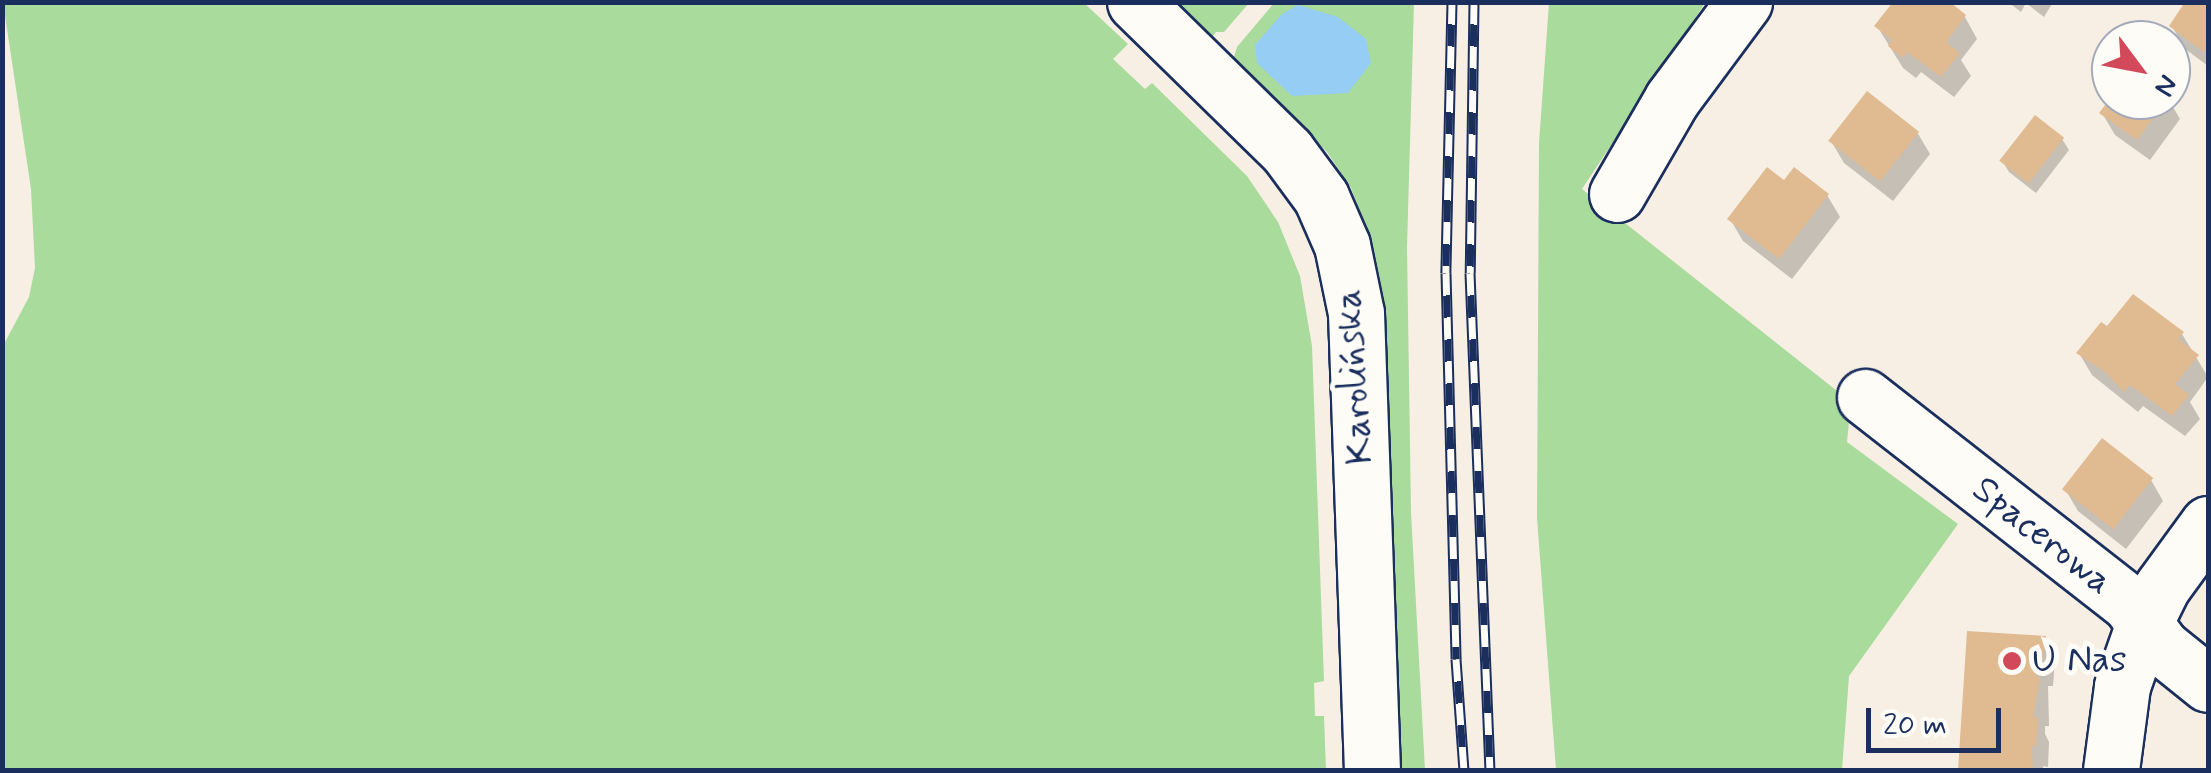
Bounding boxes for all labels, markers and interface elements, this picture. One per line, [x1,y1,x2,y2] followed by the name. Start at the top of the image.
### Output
[2091,20,2191,120] north arrow
[2145,67,2186,103] text: N
[1326,288,1384,466] street label: Karolińska
[1963,467,2121,605] street label: Spacerowa
[2032,638,2129,684] place label: U Nas
[2001,650,2023,672] marker: U Nas
[1871,688,2006,750] scale bar
[1883,706,1947,745] text: 20 m

